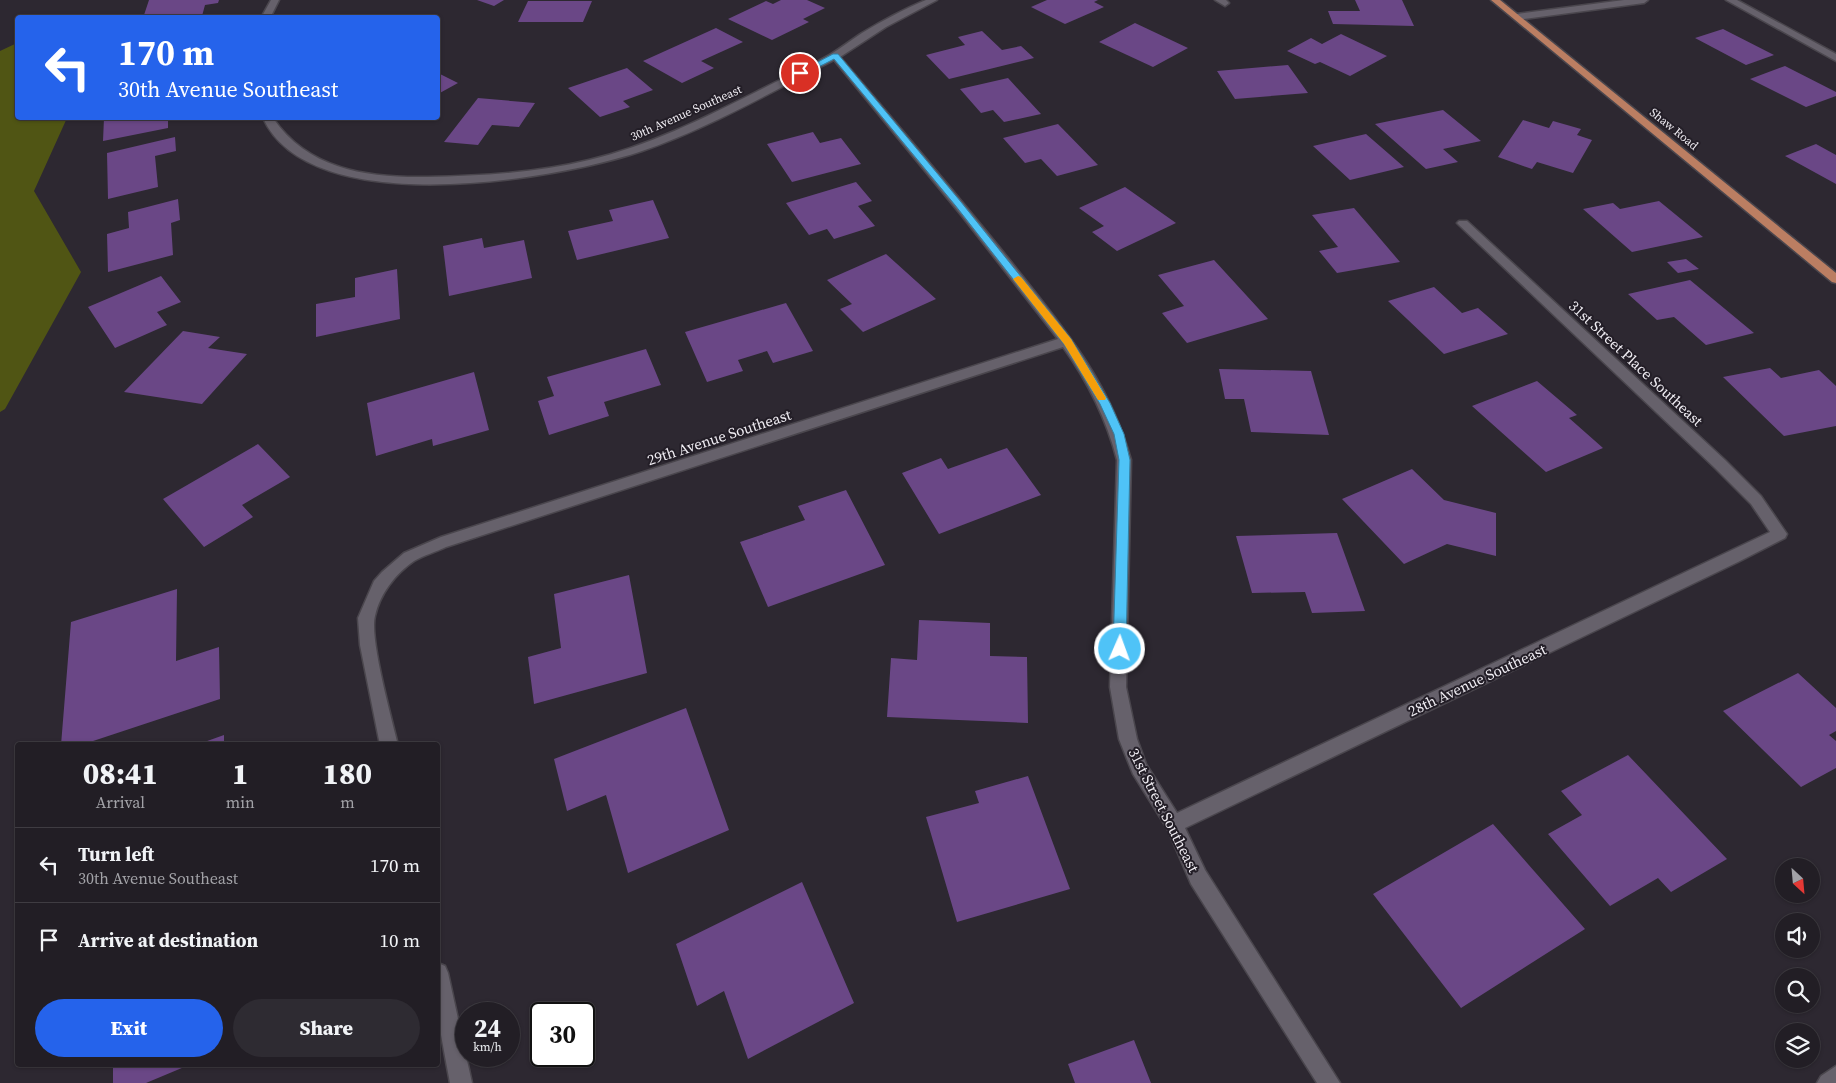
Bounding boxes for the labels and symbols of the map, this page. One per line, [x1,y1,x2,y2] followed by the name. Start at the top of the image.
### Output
[779,52,821,94] pin
[628,81,744,145] street label: 30th Avenue Southeast
[1646,104,1702,154] street label: Shaw Road
[1564,295,1708,431] street label: 31st Street Place Southeast
[644,404,794,470] street label: 29th Avenue Southeast
[1093,622,1145,674] position arrow
[1405,639,1550,721] street label: 28th Avenue Southeast
[1124,744,1205,876] street label: 31st Street Southeast
[1775,858,1820,902] north arrow
[530,1002,595,1067] speed limit sign: 30

